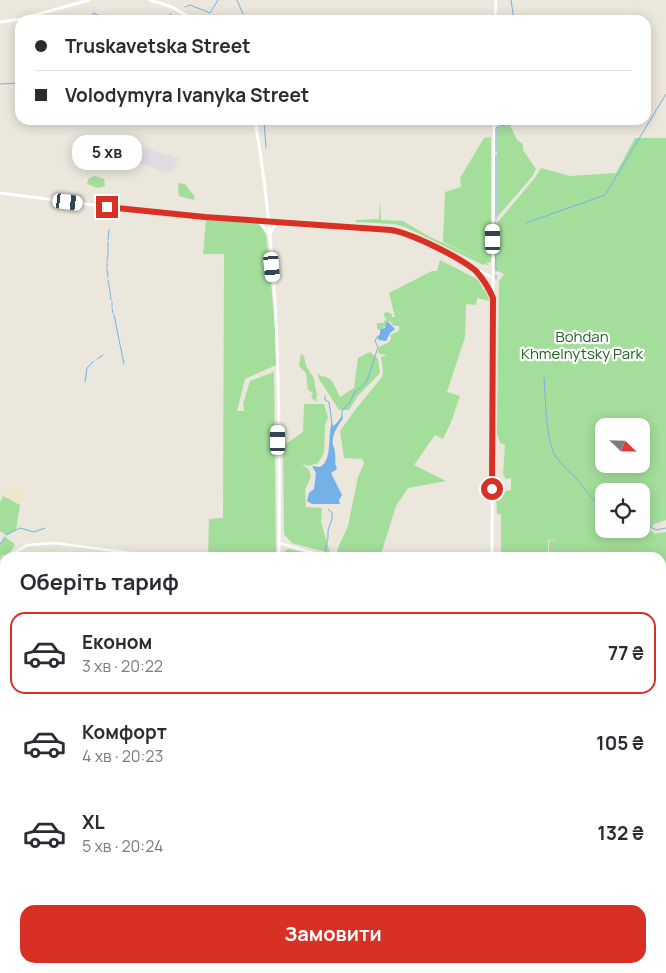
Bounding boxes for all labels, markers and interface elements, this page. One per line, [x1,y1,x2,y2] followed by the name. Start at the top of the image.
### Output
[65,33,250,59] text: Truskavetska Street
[65,82,309,108] text: Volodymyra Ivanyka Street
[72,134,142,170] callout: 5 хв
[92,141,122,163] text: 5 хв
[52,193,83,211] car
[96,196,118,218] route end
[485,224,500,254] car
[263,251,280,283] car
[521,326,644,364] park label: Bohdan Khmelnytsky Park
[595,418,650,472] north arrow
[595,418,650,538] map controls
[270,425,285,455] car
[481,478,503,500] route start
[595,483,650,538] button: locate
[20,567,179,597] text: Оберіть тариф
[82,629,152,655] text: Економ
[22,631,67,676] icon: car
[608,640,644,666] text: 77 ₴
[82,655,163,677] text: 3 хв · 20:22
[82,719,167,745] text: Комфорт
[22,721,67,766] icon: car
[596,730,644,756] text: 105 ₴
[82,745,163,767] text: 4 хв · 20:23
[82,809,105,835] text: XL
[22,811,67,856] icon: car
[598,820,644,846] text: 132 ₴
[82,835,163,857] text: 5 хв · 20:24
[20,905,646,963] button: Замовити

